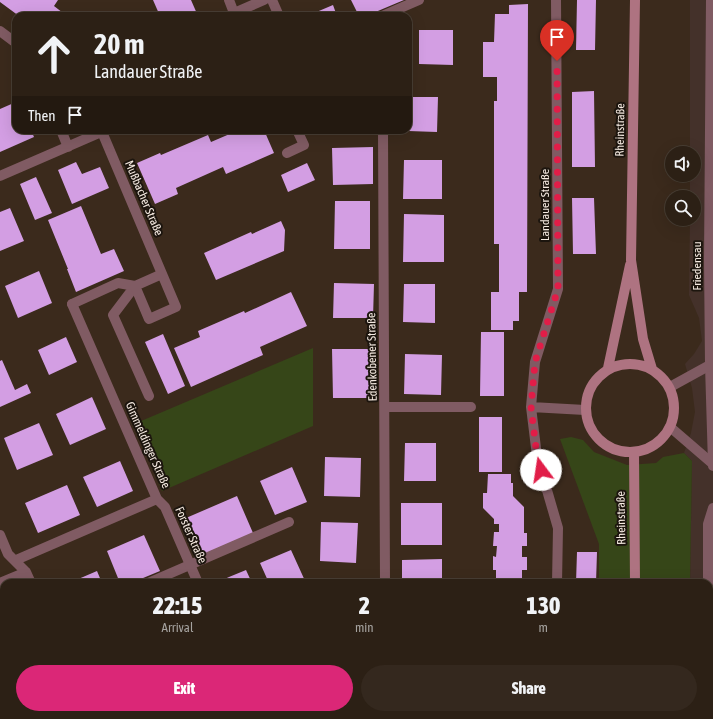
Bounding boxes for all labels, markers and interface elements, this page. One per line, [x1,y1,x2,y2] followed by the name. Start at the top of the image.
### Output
[540,20,574,61] pin
[546,26,568,48] icon: arrive
[28,28,80,80] icon: ahead
[94,28,144,60] text: 20 m
[94,61,202,82] text: Landauer Straße
[613,103,627,157] street label: Rheinstraße
[64,104,86,126] icon: arrive
[28,107,56,124] text: Then
[665,146,701,226] map controls
[665,146,701,182] button: sound
[122,158,166,238] street label: Mußbacher Straße
[538,169,552,241] street label: Landauer Straße
[665,190,701,226] button: search
[690,241,704,290] street label: Friedensau
[364,312,380,402] street label: Edenkobener Straße
[123,400,173,490] street label: Gimmeldinger Straße
[520,449,562,491] position arrow
[614,491,628,545] street label: Rheinstraße
[172,505,210,565] street label: Forster Straße
[153,592,202,619] text: 22:15
[359,592,370,619] text: 2
[526,592,560,619] text: 130
[162,620,193,635] text: Arrival
[355,620,374,635] text: min
[539,620,548,635] text: m
[16,665,353,711] button: Exit
[361,665,697,711] button: Share

